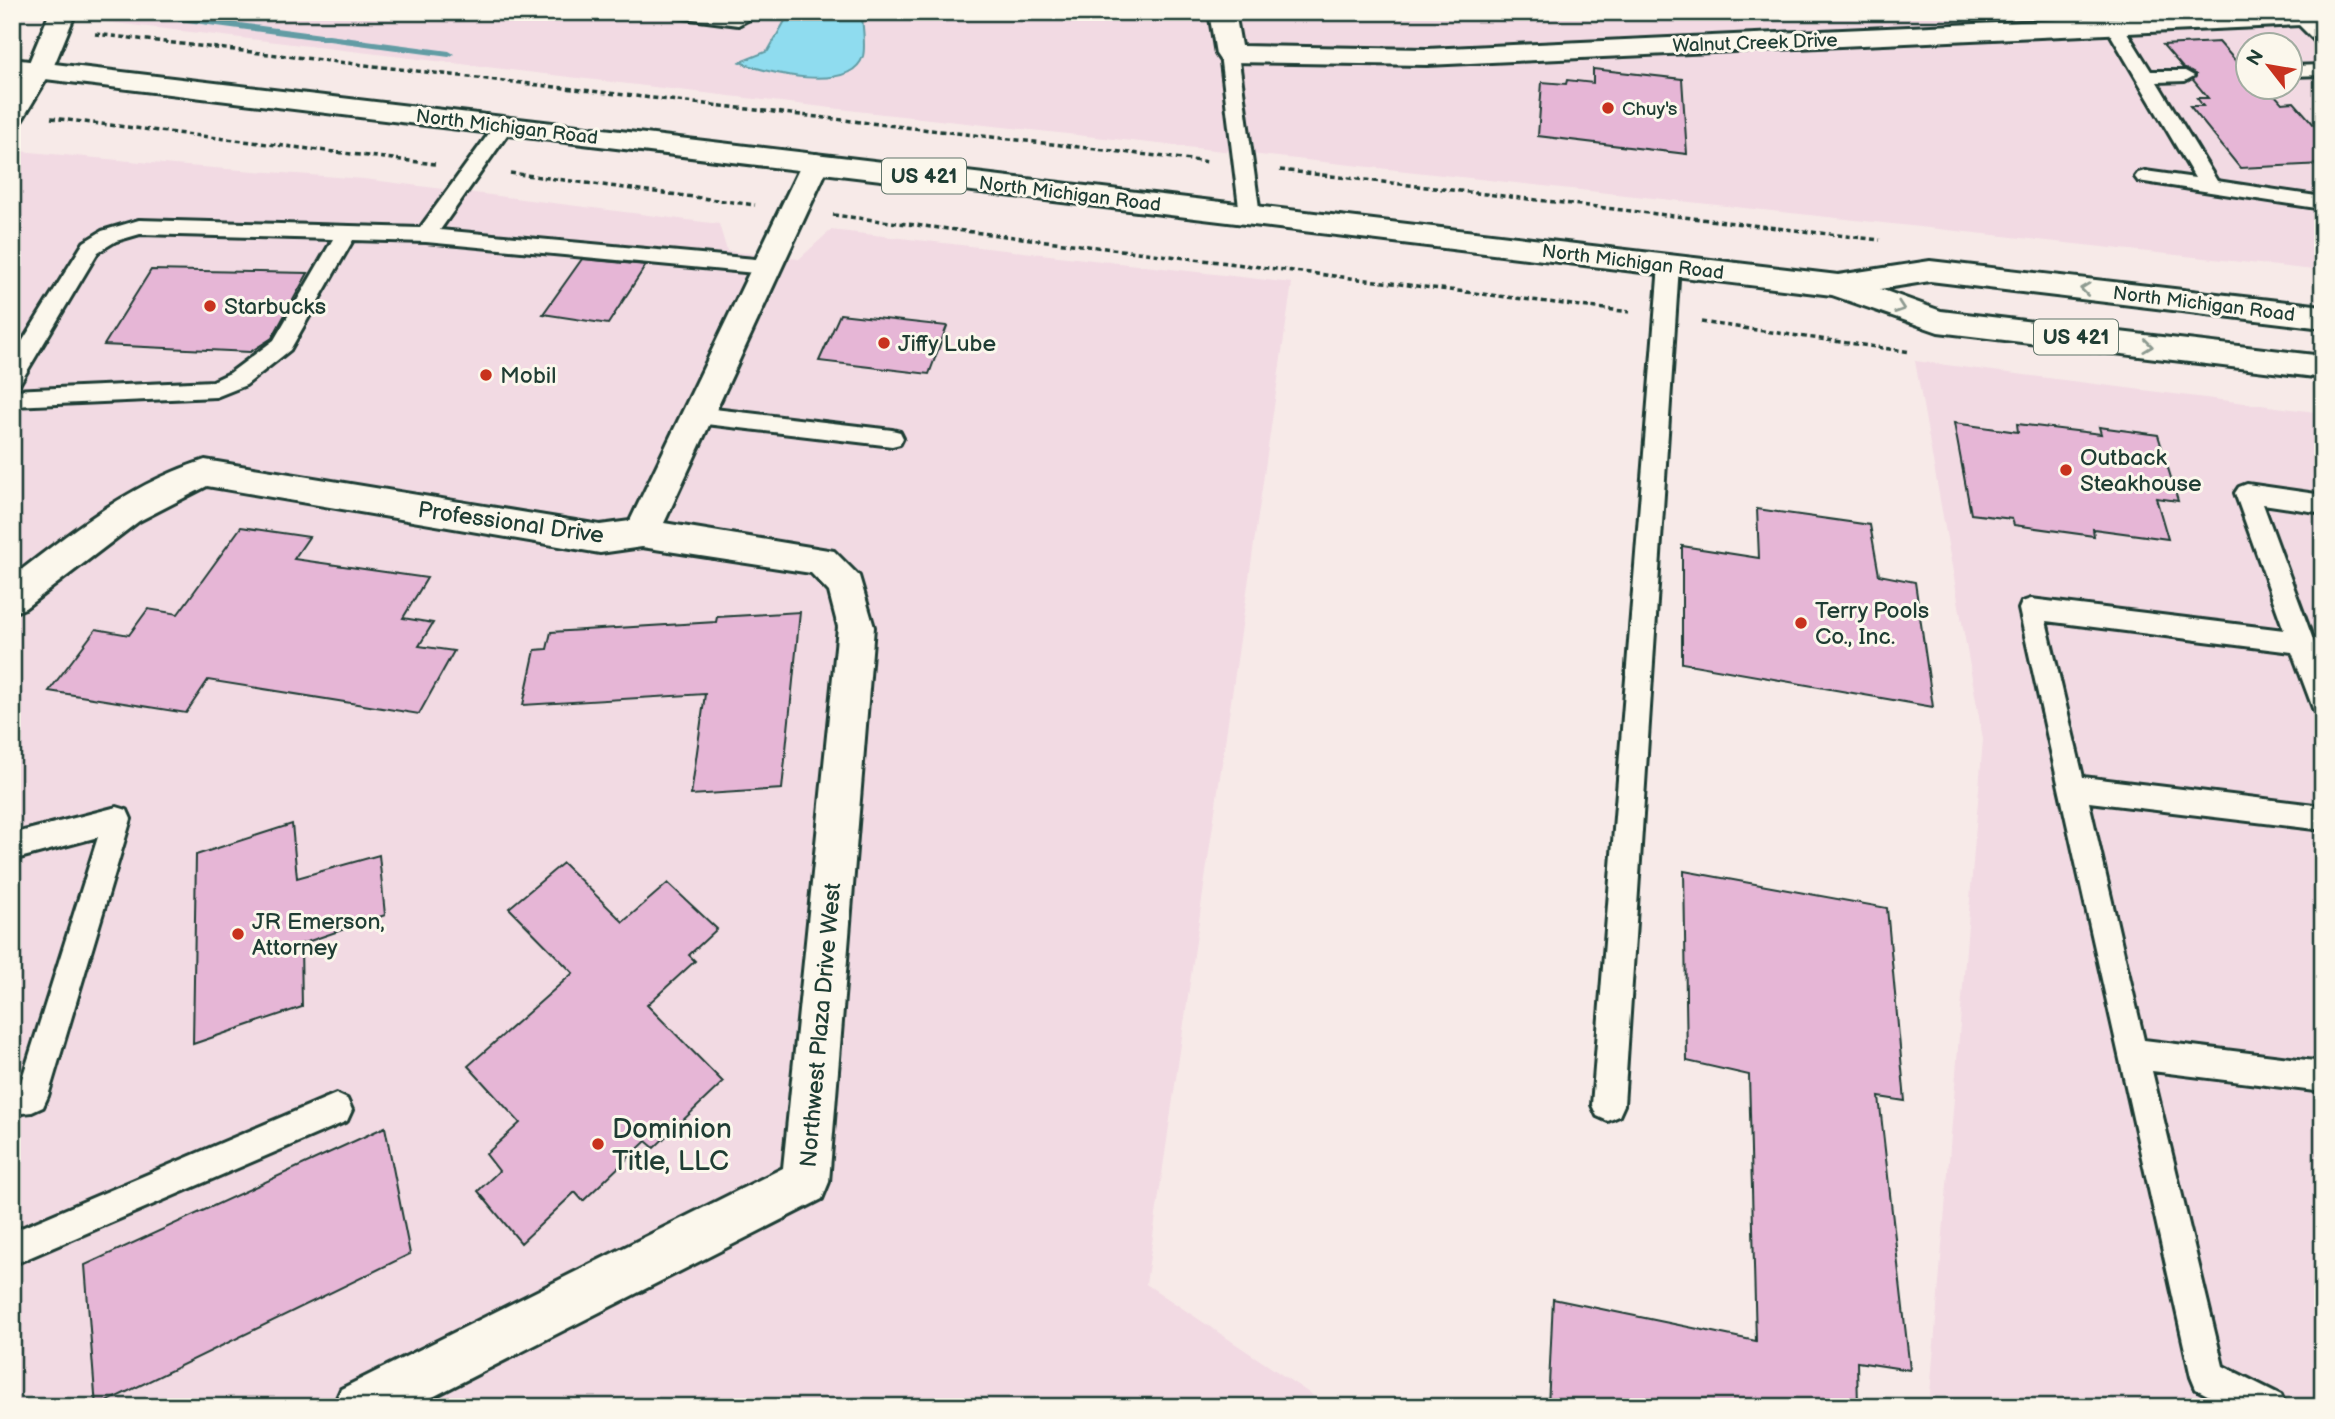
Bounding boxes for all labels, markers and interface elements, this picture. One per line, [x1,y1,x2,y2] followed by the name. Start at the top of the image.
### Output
[1672,29,1838,58] street label: Walnut Creek Drive
[2234,32,2304,102] north arrow
[2242,46,2269,70] text: N
[1622,98,1677,121] place label: Chuy's
[1600,100,1616,116] marker: Chuy's
[415,105,599,150] street label: North Michigan Road
[882,158,966,194] road number: US 421
[978,172,1162,217] street label: North Michigan Road
[1541,240,1725,285] street label: North Michigan Road
[2079,282,2090,297] one-way arrow
[2112,282,2296,327] street label: North Michigan Road
[224,293,326,321] place label: Starbucks
[202,298,218,314] marker: Starbucks
[1893,300,1906,314] one-way arrow
[2034,320,2118,354] road number: US 421
[898,330,996,358] place label: Jiffy Lube
[876,335,892,351] marker: Jiffy Lube
[2143,338,2154,353] one-way arrow
[500,362,556,390] place label: Mobil
[478,367,494,383] marker: Mobil
[2080,444,2202,498] place label: Outback Steakhouse
[2058,462,2074,478] marker: Outback Steakhouse
[416,496,606,550] street label: Professional Drive
[1815,597,1929,651] place label: Terry Pools Co., Inc.
[1793,615,1809,631] marker: Terry Pools Co., Inc.
[795,882,847,1169] street label: Northwest Plaza Drive West
[252,908,385,962] place label: JR Emerson, Attorney
[230,926,246,942] marker: JR Emerson, Attorney
[612,1113,732,1178] place label: Dominion Title, LLC
[590,1136,606,1152] marker: Dominion Title, LLC

